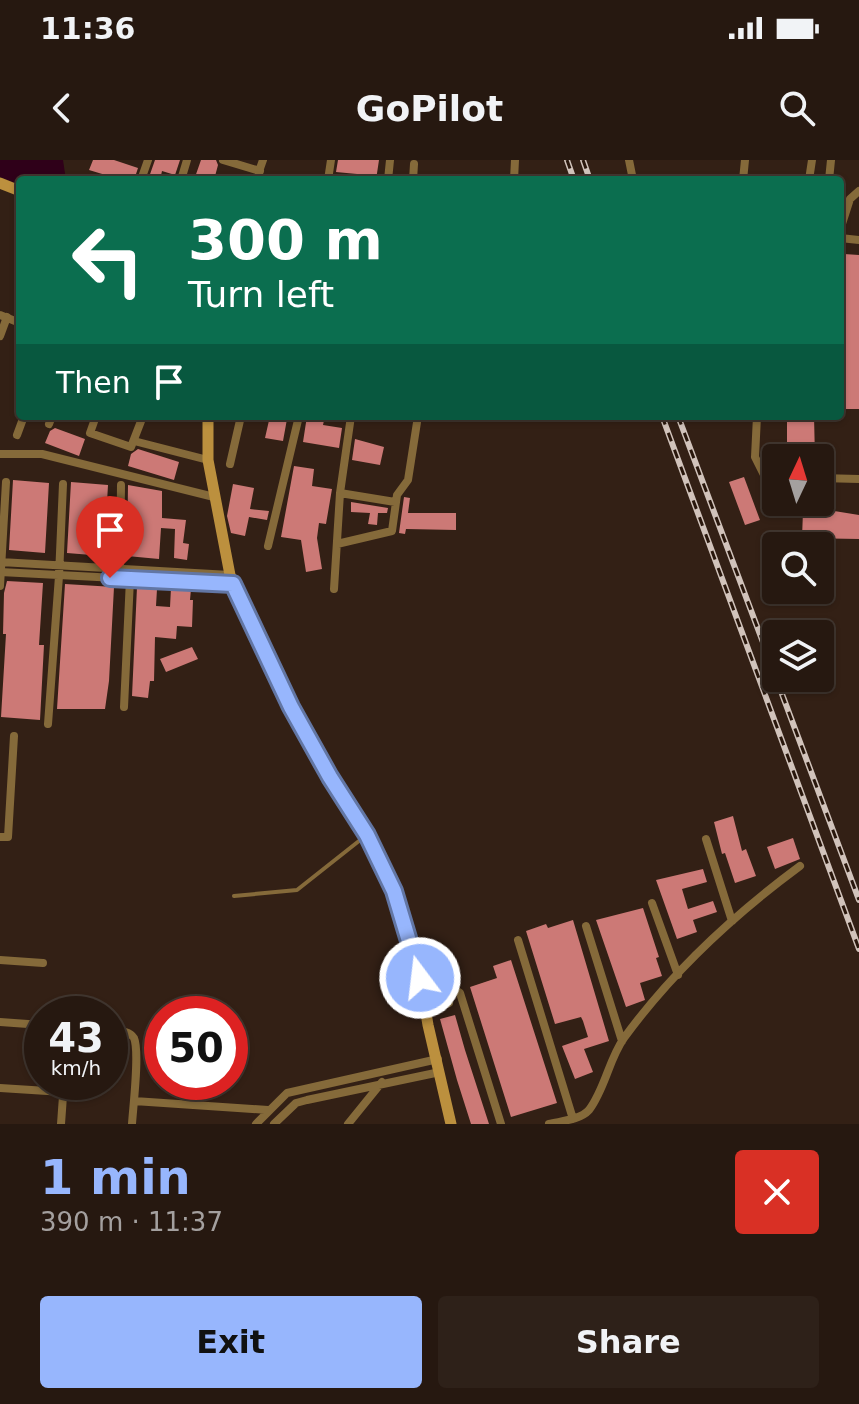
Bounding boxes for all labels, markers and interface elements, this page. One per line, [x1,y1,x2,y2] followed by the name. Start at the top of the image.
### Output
[40,11,136,46] text: 11:36
[40,86,84,130] icon: back
[775,86,819,130] icon: search
[356,88,503,129] text: GoPilot
[188,207,383,272] text: 300 m
[56,208,160,312] icon: left
[188,274,334,315] text: Turn left
[147,360,191,404] icon: arrive
[56,365,131,400] text: Then
[762,444,834,516] north arrow
[762,444,834,692] map controls
[76,496,144,578] pin
[88,508,132,552] icon: arrive
[762,532,834,604] button: search
[762,620,834,692] button: layers
[378,936,462,1020] position arrow
[144,996,248,1100] speed limit sign: 50
[48,1015,104,1061] text: 43
[51,1056,101,1080] text: km/h
[40,1149,191,1205] text: 1 min
[735,1150,819,1234] button: close
[40,1207,223,1237] text: 390 m · 11:37
[40,1296,422,1388] button: Exit
[438,1296,819,1388] button: Share

